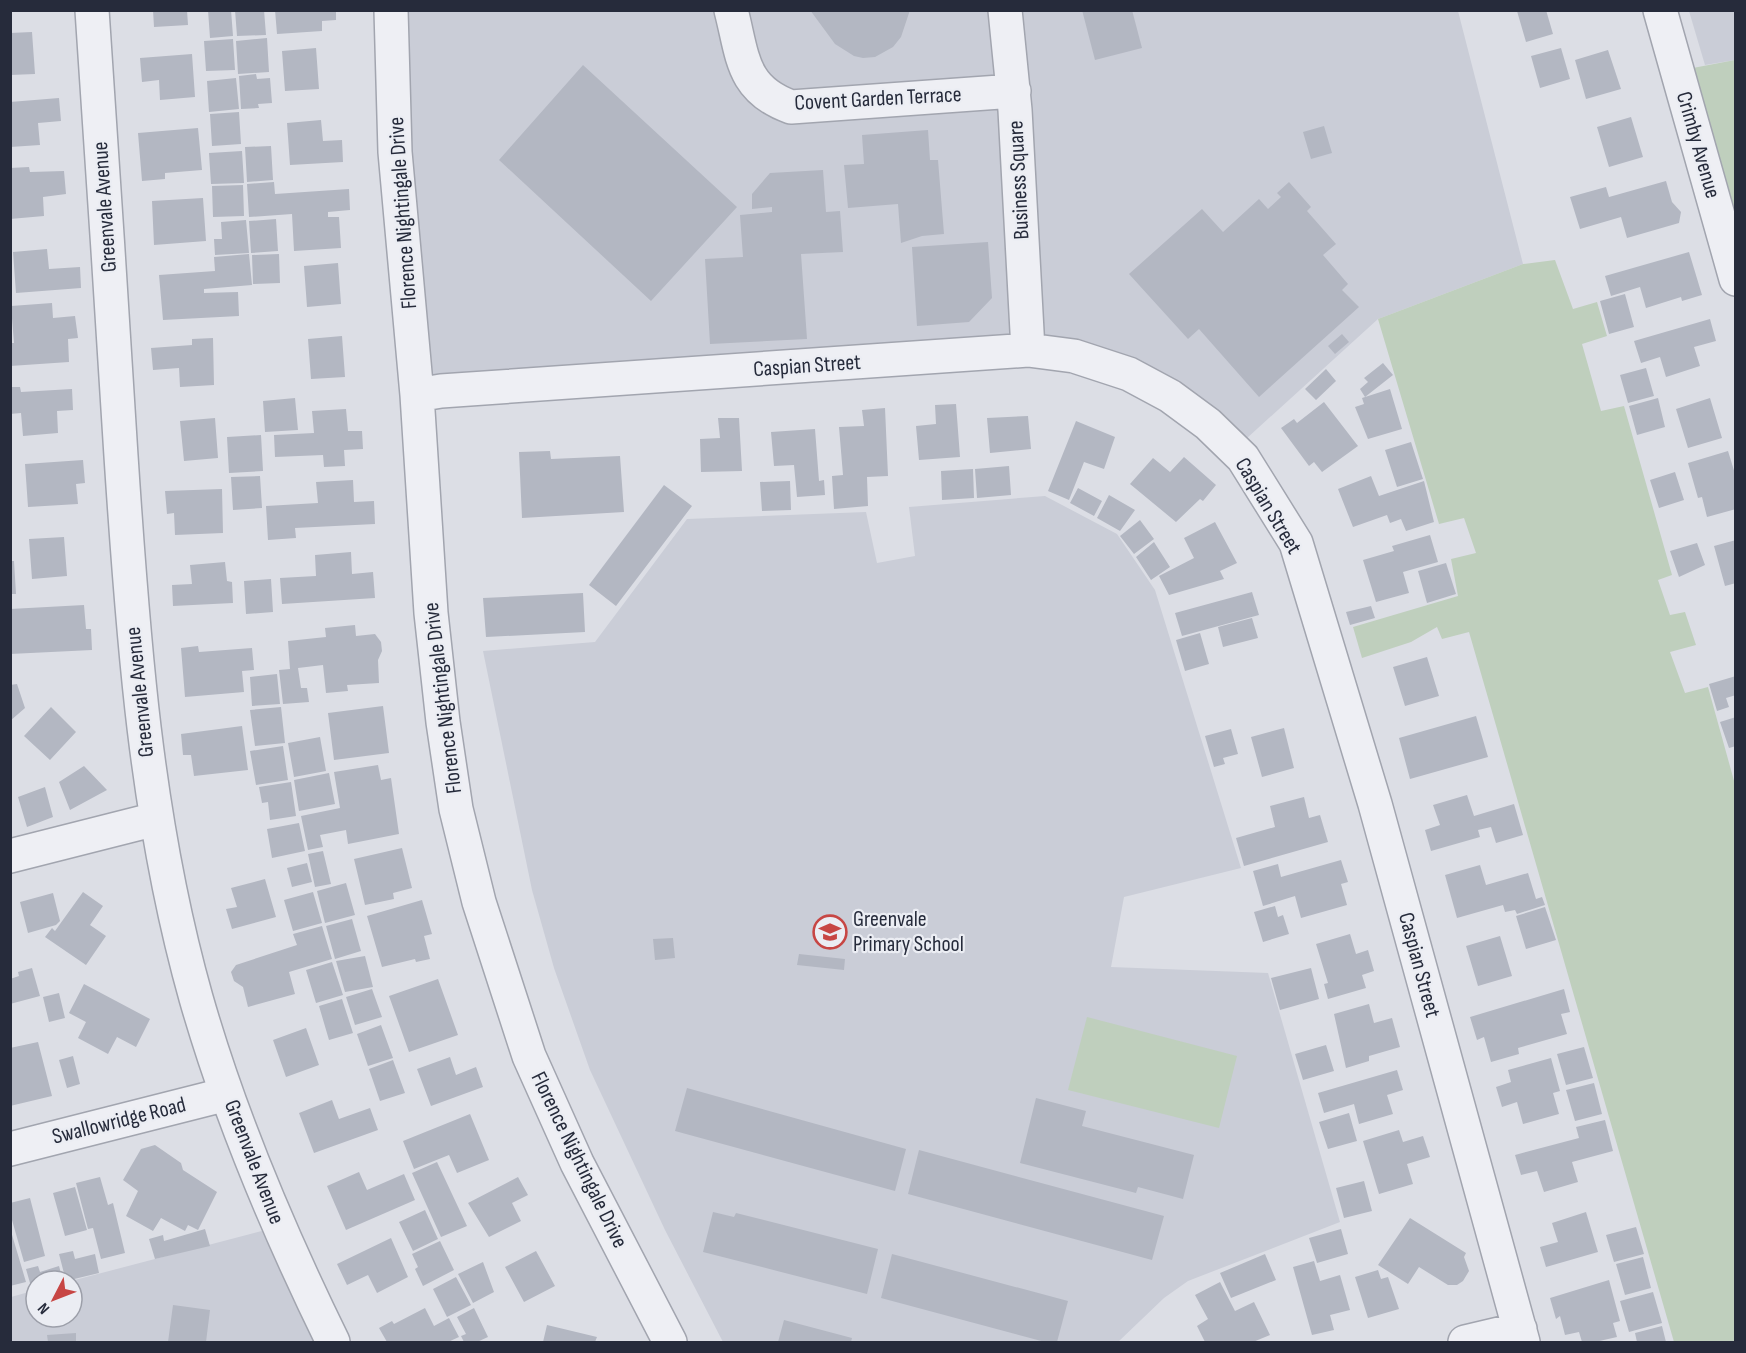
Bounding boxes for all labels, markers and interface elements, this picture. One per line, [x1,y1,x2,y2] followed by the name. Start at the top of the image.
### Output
[794,81,962,117] street label: Covent Garden Terrace
[1670,88,1726,202] street label: Crimby Avenue
[383,116,423,310] street label: Florence Nightingale Drive
[1002,120,1036,240] street label: Business Square
[87,141,123,273] street label: Greenvale Avenue
[752,349,862,383] street label: Caspian Street
[1229,453,1307,559] street label: Caspian Street
[418,601,468,795] street label: Florence Nightingale Drive
[120,625,160,759] street label: Greenvale Avenue
[853,906,964,958] place label: Greenvale Primary School
[1392,910,1446,1021] street label: Caspian Street
[812,914,848,950] school or university icon: Greenvale Primary School
[525,1068,633,1252] street label: Florence Nightingale Drive
[49,1091,189,1151] street label: Swallowridge Road
[218,1096,290,1228] street label: Greenvale Avenue
[24,1269,84,1329] north arrow
[34,1299,54,1318] text: N

